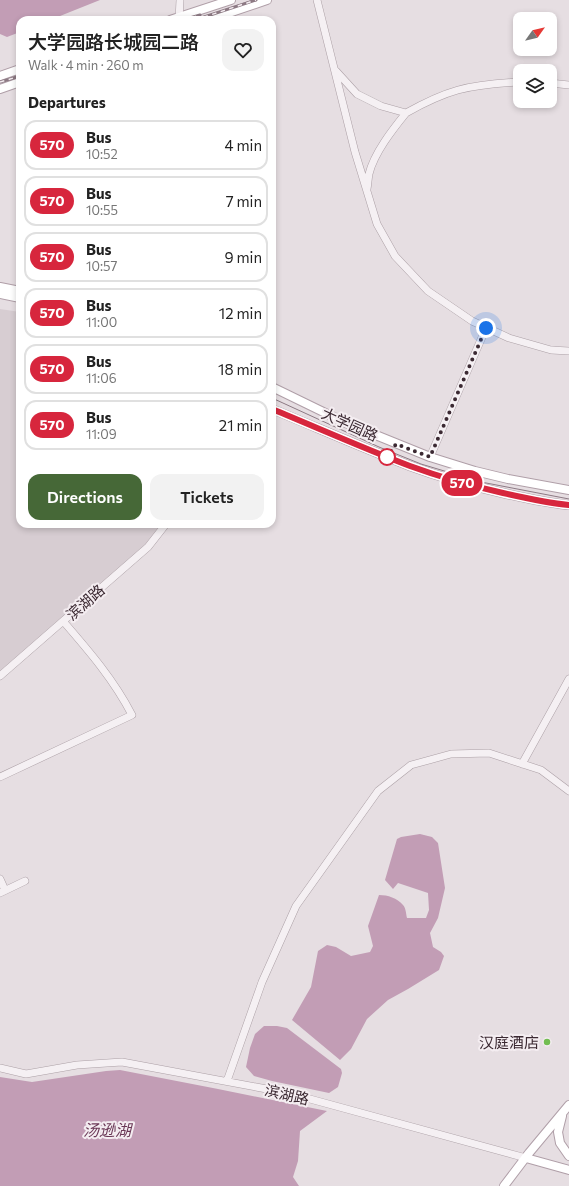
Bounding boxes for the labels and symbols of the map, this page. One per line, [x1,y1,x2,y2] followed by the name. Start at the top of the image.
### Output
[513,12,557,56] north arrow
[476,318,496,338] your location
[319,404,381,444] street label: 大学园路
[378,448,396,466] unlabelled marker
[439,470,485,496] line badge: 570
[62,580,108,624] street label: 滨湖路
[479,1033,539,1051] place label: 汉庭酒店
[542,1037,552,1047] marker: 汉庭酒店
[263,1080,311,1108] street label: 滨湖路
[83,1120,134,1139] water label: 汤逊湖

